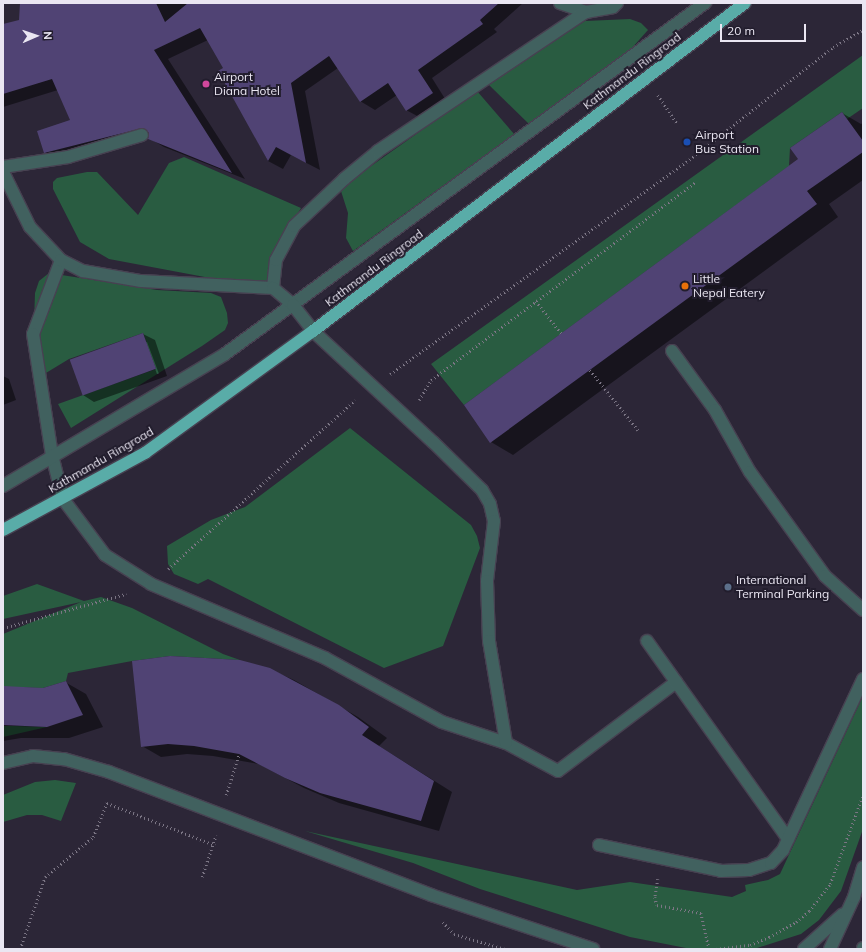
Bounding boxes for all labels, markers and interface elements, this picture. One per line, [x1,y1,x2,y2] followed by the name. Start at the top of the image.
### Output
[16,16,56,56] north arrow
[722,16,808,42] scale bar
[727,23,755,38] text: 20 m
[580,29,684,113] street label: Kathmandu Ringroad
[41,31,55,40] text: N
[214,70,280,98] place label: Airport Diana Hotel
[201,79,211,89] marker: Airport Diana Hotel
[695,128,759,156] place label: Airport Bus Station
[682,137,692,147] marker: Airport Bus Station
[322,226,426,310] street label: Kathmandu Ringroad
[693,272,765,300] place label: Little Nepal Eatery
[680,281,690,291] marker: Little Nepal Eatery
[46,424,156,496] street label: Kathmandu Ringroad
[736,573,829,601] place label: International Terminal Parking
[723,582,733,592] marker: International Terminal Parking

